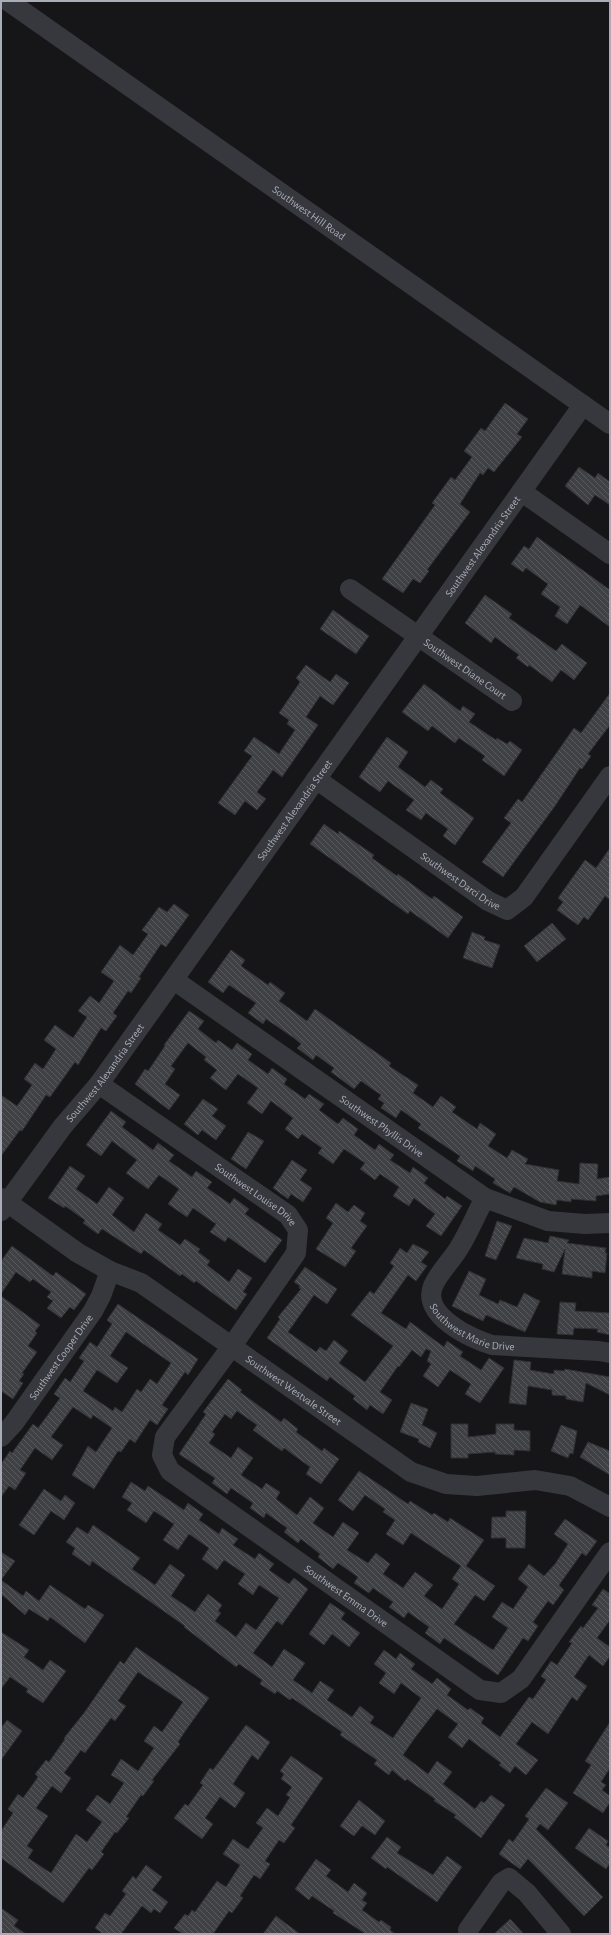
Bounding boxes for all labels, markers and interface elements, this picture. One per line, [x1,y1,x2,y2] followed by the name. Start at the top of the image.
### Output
[271,183,348,242] street label: Southwest Hill Road
[443,493,522,599] street label: Southwest Alexandria Street
[422,636,509,701] street label: Southwest Diane Court
[255,757,334,862] street label: Southwest Alexandria Street
[419,850,502,912] street label: Southwest Darci Drive
[64,1021,146,1124] street label: Southwest Alexandria Street
[338,1093,426,1159] street label: Southwest Phyllis Drive
[213,1161,299,1228] street label: Southwest Louise Drive
[428,1301,515,1352] street label: Southwest Marie Drive
[27,1312,95,1402] street label: Southwest Cooper Drive
[244,1353,344,1427] street label: Southwest Westvale Street
[303,1562,390,1629] street label: Southwest Emma Drive

